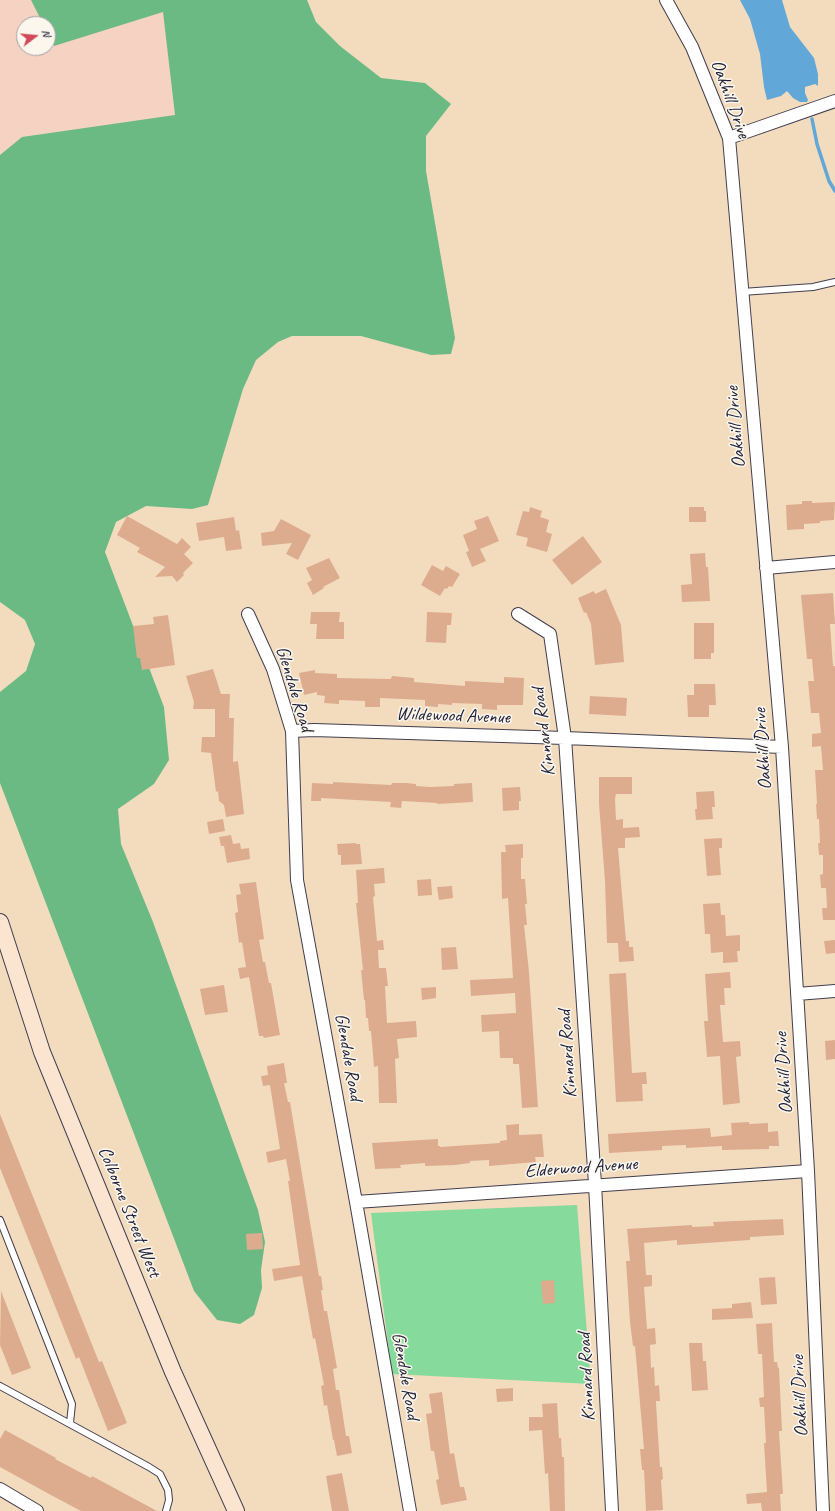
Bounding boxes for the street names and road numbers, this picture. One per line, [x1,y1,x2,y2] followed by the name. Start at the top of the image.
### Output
[705,57,755,141] street label: Oakhill Drive
[721,385,751,469] street label: Oakhill Drive
[270,643,318,735] street label: Glendale Road
[527,687,561,777] street label: Kinnard Road
[396,703,510,729] street label: Wildewood Avenue
[749,707,777,791] street label: Oakhill Drive
[554,1009,582,1099] street label: Kinnard Road
[329,1012,367,1102] street label: Glendale Road
[770,1031,798,1115] street label: Oakhill Drive
[92,1143,166,1281] street label: Colborne Street West
[524,1153,638,1183] street label: Elderwood Avenue
[386,1331,424,1421] street label: Glendale Road
[573,1332,601,1422] street label: Kinnard Road
[786,1354,814,1438] street label: Oakhill Drive

